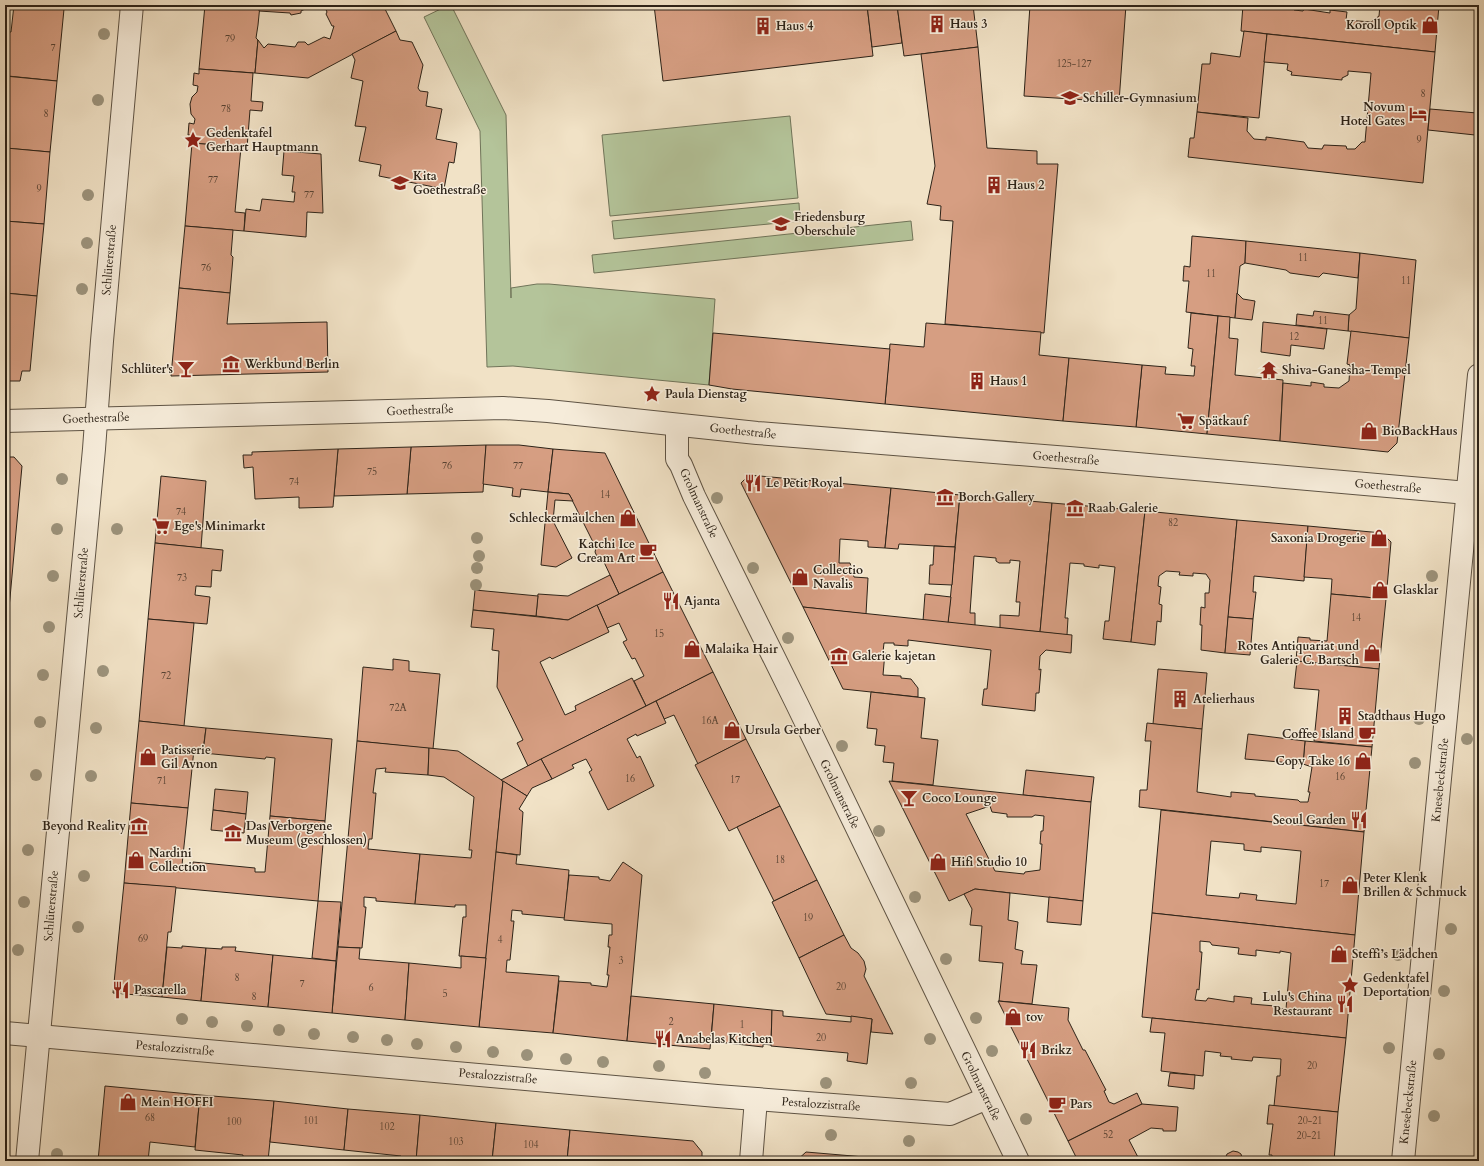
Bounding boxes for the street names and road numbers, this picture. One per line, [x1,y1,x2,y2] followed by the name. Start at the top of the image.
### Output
[98,224,120,296] street label: Schlüterstraße
[386,401,454,419] street label: Goethestraße
[62,409,130,427] street label: Goethestraße
[709,420,777,442] street label: Goethestraße
[1032,447,1100,469] street label: Goethestraße
[676,465,722,541] street label: Grolmanstraße
[1354,475,1422,497] street label: Goethestraße
[70,547,92,619] street label: Schlüterstraße
[1428,737,1452,823] street label: Knesebeckstraße
[816,757,864,831] street label: Grolmanstraße
[40,870,62,942] street label: Schlüterstraße
[135,1037,215,1059] street label: Pestalozzistraße
[957,1049,1005,1123] street label: Grolmanstraße
[1396,1059,1420,1145] street label: Knesebeckstraße
[458,1065,538,1087] street label: Pestalozzistraße
[781,1093,861,1115] street label: Pestalozzistraße

